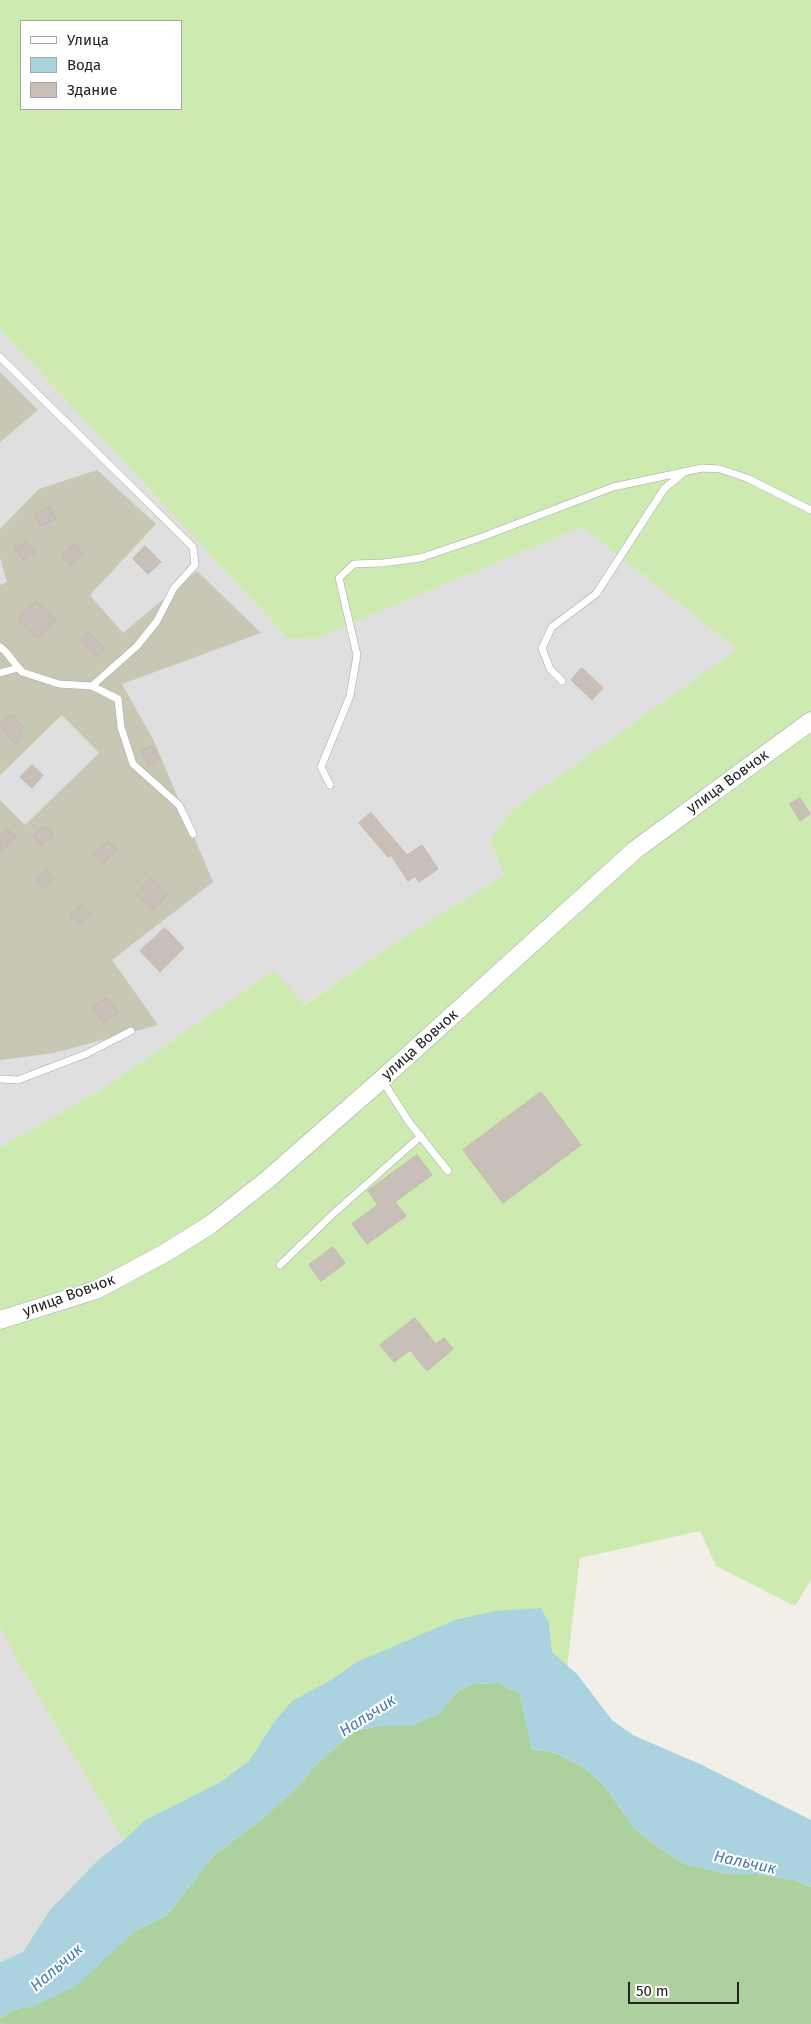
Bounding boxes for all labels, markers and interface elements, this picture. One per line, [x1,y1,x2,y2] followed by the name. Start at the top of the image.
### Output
[20,20,182,110] legend
[67,31,109,49] text: Улица
[67,56,101,74] text: Вода
[67,81,117,99] text: Здание
[684,746,772,818] street label: улица Вовчок
[378,1006,462,1084] street label: улица Вовчок
[20,1271,118,1321] street label: улица Вовчок
[336,1691,400,1741] water label: Нальчик
[712,1847,778,1879] water label: Нальчик
[27,1940,87,1996] water label: Нальчик
[631,1972,742,2004] scale bar
[636,1982,669,2000] text: 50 m

